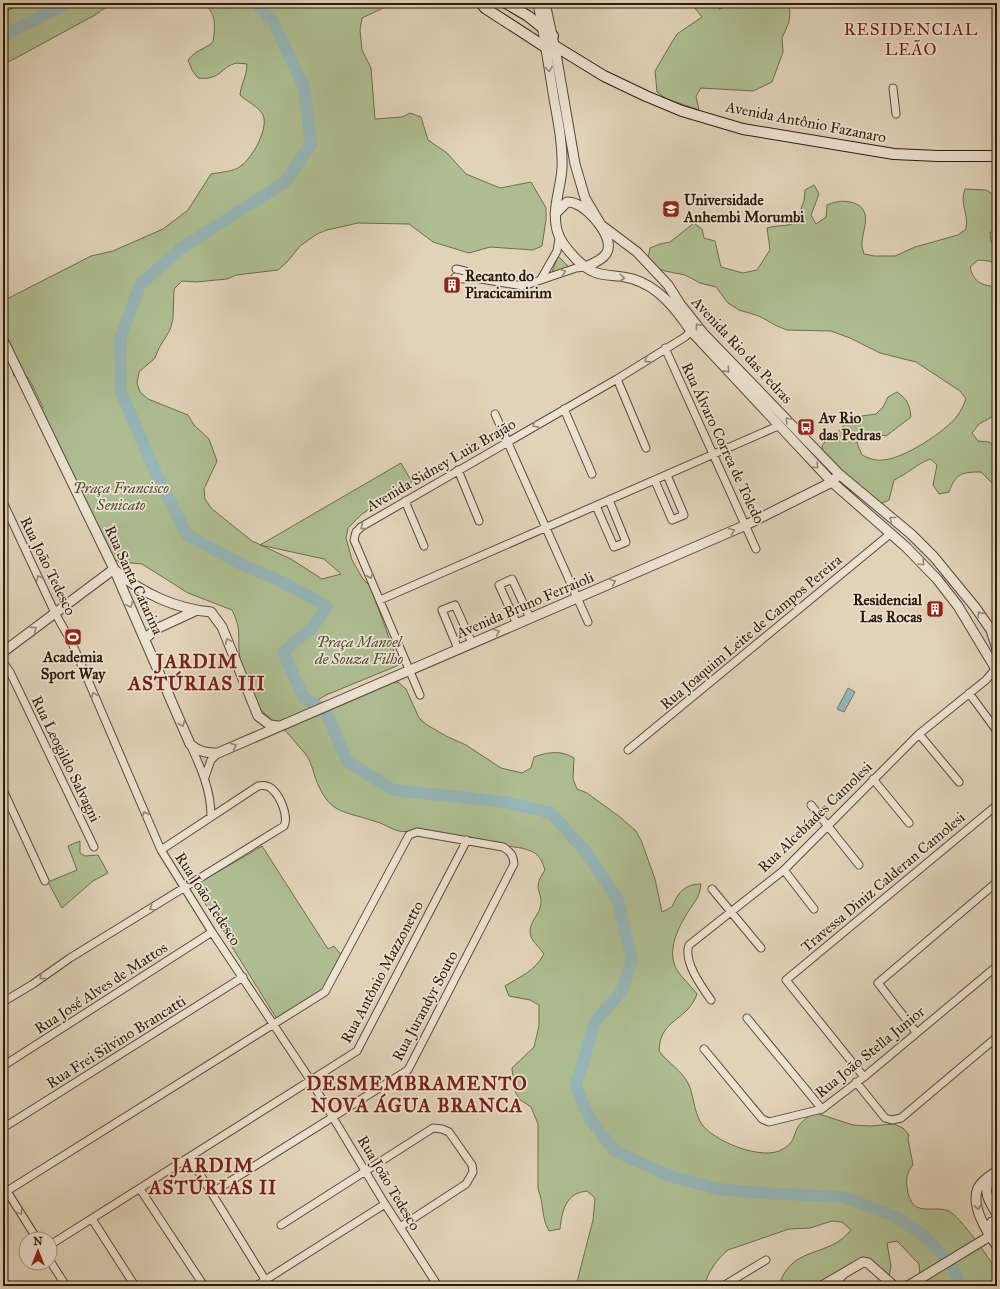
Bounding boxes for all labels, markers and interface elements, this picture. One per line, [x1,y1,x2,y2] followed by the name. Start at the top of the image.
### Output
[844,19,978,60] district label: RESIDENCIAL LEÃO
[544,66,553,72] one-way arrow
[723,97,888,146] street label: Avenida Antônio Fazanaro
[683,191,805,226] place label: Universidade Anhembi Morumbi
[661,199,681,219] school or university icon: Universidade Anhembi Morumbi
[465,267,552,302] place label: Recanto do Piracicamirim
[559,268,566,277] one-way arrow
[619,274,625,283] one-way arrow
[442,275,462,295] building icon: Recanto do Piracicamirim
[687,292,796,407] street label: Avenida Rio das Pedras
[696,323,703,330] one-way arrow
[644,355,651,362] one-way arrow
[678,359,769,527] street label: Rua Álvaro Correa de Toledo
[722,366,729,373] one-way arrow
[818,409,882,444] place label: Av Rio das Pedras
[362,415,519,516] street label: Avenida Sidney Luiz Brajão
[785,417,792,425] one-way arrow
[796,417,816,437] bus stop icon: Av Rio das Pedras
[532,421,539,428] one-way arrow
[811,461,818,468] one-way arrow
[73,479,169,514] park label: Praça Francisco Senicato
[16,514,80,619] street label: Rua João Tedesco
[890,517,897,524] one-way arrow
[360,522,367,529] one-way arrow
[101,523,167,638] street label: Rua Santa Catarina
[728,528,736,536] one-way arrow
[657,550,847,714] street label: Rua Joaquim Leite de Campos Pereira
[917,558,924,566] one-way arrow
[453,568,597,643] street label: Avenida Bruno Ferraioli
[365,571,373,579] one-way arrow
[36,575,44,582] one-way arrow
[609,579,616,587] one-way arrow
[853,591,923,626] place label: Residencial Las Rocas
[925,599,945,619] building icon: Residencial Las Rocas
[125,600,133,608] one-way arrow
[977,611,985,618] one-way arrow
[30,627,37,634] one-way arrow
[63,627,83,647] sports icon: Academia Sport Way
[493,629,501,637] one-way arrow
[314,633,404,668] park label: Praça Manoel de Souza Filho
[225,638,233,645] one-way arrow
[41,648,106,684] place label: Academia Sport Way
[126,650,266,695] district label: JARDIM ASTÚRIAS III
[91,691,99,698] one-way arrow
[28,693,104,825] street label: Rua Leogildo Salvagni
[177,720,185,727] one-way arrow
[229,743,237,751] one-way arrow
[754,758,876,876] street label: Rua Alcebíades Camolesi
[798,808,968,956] street label: Travessa Diniz Calderan Camolesi
[141,811,149,818] one-way arrow
[170,849,245,950] street label: Rua João Tedesco
[337,898,427,1046] street label: Rua Antônio Mazzonetto
[149,903,156,910] one-way arrow
[31,938,171,1039] street label: Rua José Alves de Mattos
[388,947,463,1065] street label: Rua Jurandyr Souto
[39,973,46,980] one-way arrow
[43,992,189,1092] street label: Rua Frei Silvino Brancatti
[812,1002,929,1102] street label: Rua João Stella Junior
[306,1072,528,1117] district label: DESMEMBRAMENTO NOVA ÁGUA BRANCA
[353,1132,424,1234] street label: Rua João Tedesco
[147,1154,277,1199] district label: JARDIM ASTÚRIAS II
[973,1204,982,1210] one-way arrow
[15,1208,23,1215] one-way arrow
[18,1231,58,1271] north arrow
[33,1235,43,1248] text: N

